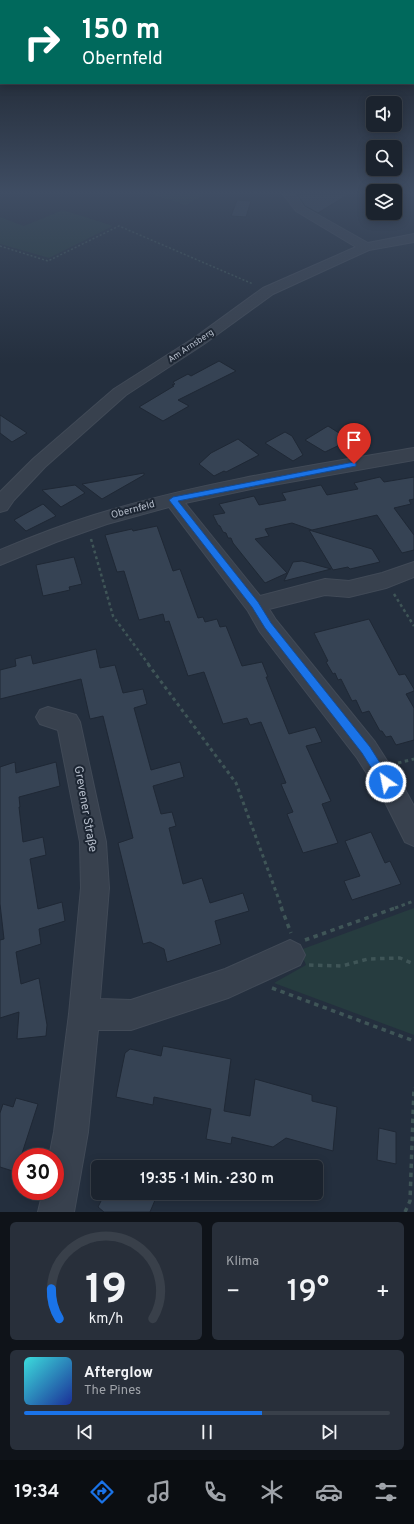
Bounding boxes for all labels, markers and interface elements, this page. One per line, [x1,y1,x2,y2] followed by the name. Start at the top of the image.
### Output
[82,13,160,49] text: 150 m
[16,16,68,68] icon: right
[82,48,163,71] text: Obernfeld
[366,96,402,220] map controls
[366,96,402,132] button: sound
[366,140,402,176] button: search
[366,184,402,220] button: layers
[166,327,216,365] street label: Am Arnsberg
[337,423,371,464] pin
[343,429,365,451] icon: arrive
[110,498,156,522] street label: Obernfeld
[365,761,407,803] position arrow
[70,765,100,853] street label: Grevener Straße
[12,1148,64,1200] speed limit sign: 30
[140,1170,274,1189] text: 19:35 · 1 Min. · 230 m
[226,1254,259,1270] text: Klima
[85,1265,127,1318] text: 19
[287,1274,329,1311] text: 19°
[226,1279,240,1306] text: −
[376,1279,390,1306] text: +
[89,1310,123,1328] text: km/h
[84,1364,153,1383] text: Afterglow
[84,1383,141,1399] text: The Pines
[74,1421,96,1443] icon: previous
[196,1421,218,1443] icon: pause
[318,1421,340,1443] icon: next
[88,1478,116,1506] icon: directions
[145,1478,173,1506] icon: music
[201,1478,229,1506] icon: phone
[258,1478,286,1506] icon: climate
[315,1478,343,1506] icon: car
[372,1478,400,1506] icon: filters
[14,1481,59,1504] text: 19:34

